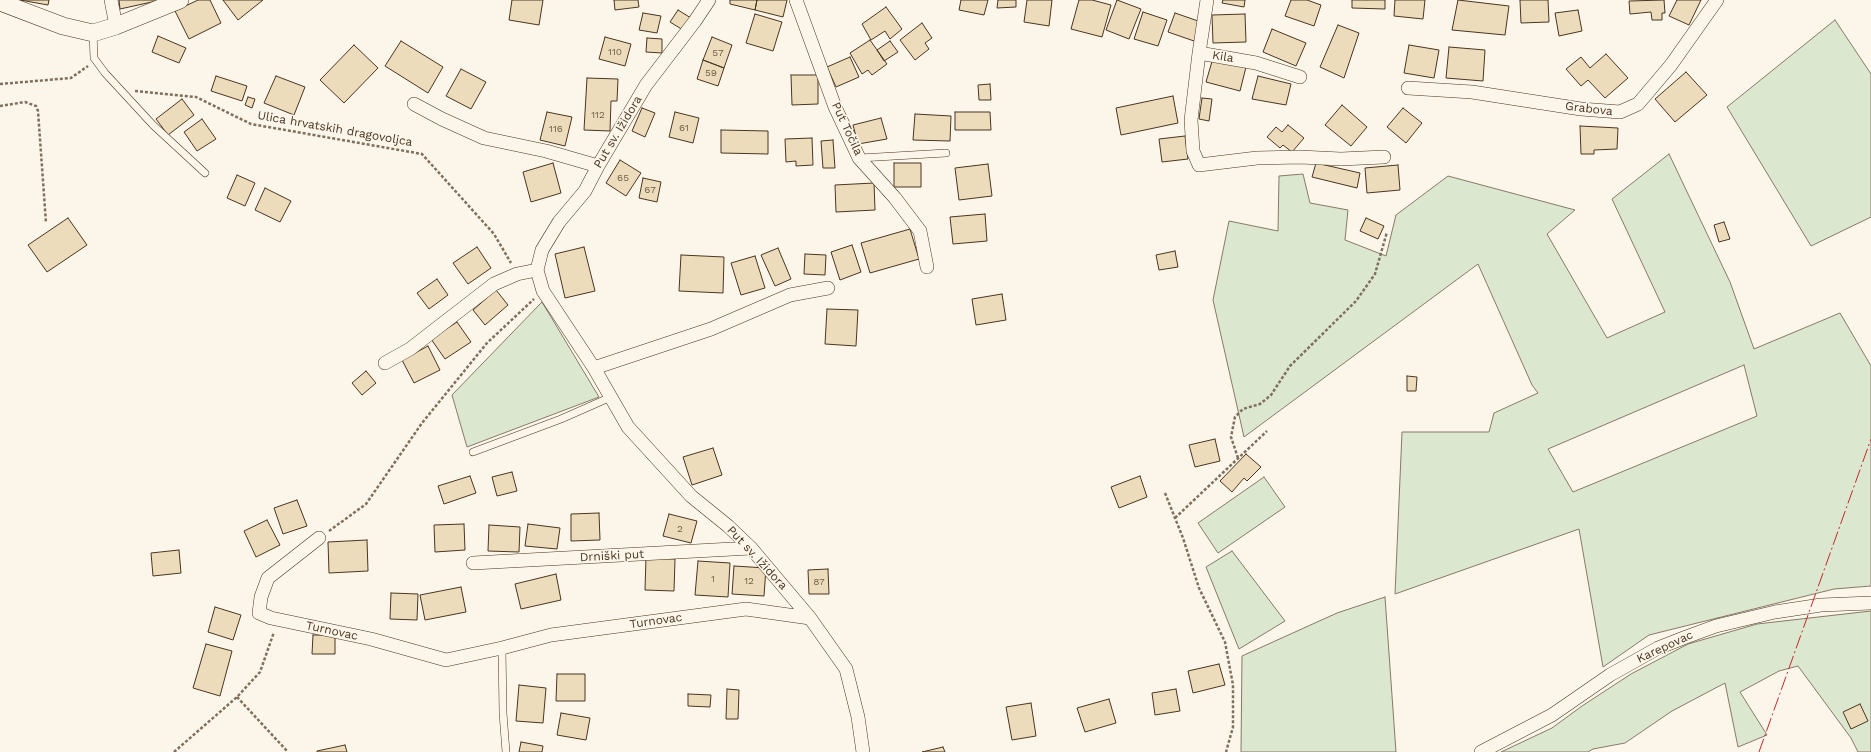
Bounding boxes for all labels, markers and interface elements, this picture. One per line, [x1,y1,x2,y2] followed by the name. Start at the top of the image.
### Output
[608,46,622,58] house number: 110
[712,47,724,59] house number: 57
[1211,48,1235,66] street label: Kila
[705,67,717,79] house number: 59
[591,93,645,171] street label: Put sv. Ižidora
[1564,99,1614,119] street label: Grabova
[828,100,866,158] street label: Put Točila
[256,108,414,150] street label: Ulica hrvatskih dragovoljca
[591,109,605,121] house number: 112
[679,122,689,134] house number: 61
[549,123,563,135] house number: 116
[617,172,629,184] house number: 65
[644,184,656,196] house number: 67
[677,523,683,535] house number: 2
[724,523,790,593] street label: Put sv. Ižidora
[579,547,645,565] street label: Drniški put
[711,573,715,585] house number: 1
[744,575,754,587] house number: 12
[813,576,825,588] house number: 87
[629,610,683,632] street label: Turnovac
[305,618,359,644] street label: Turnovac
[1635,628,1695,666] street label: Karepovac

